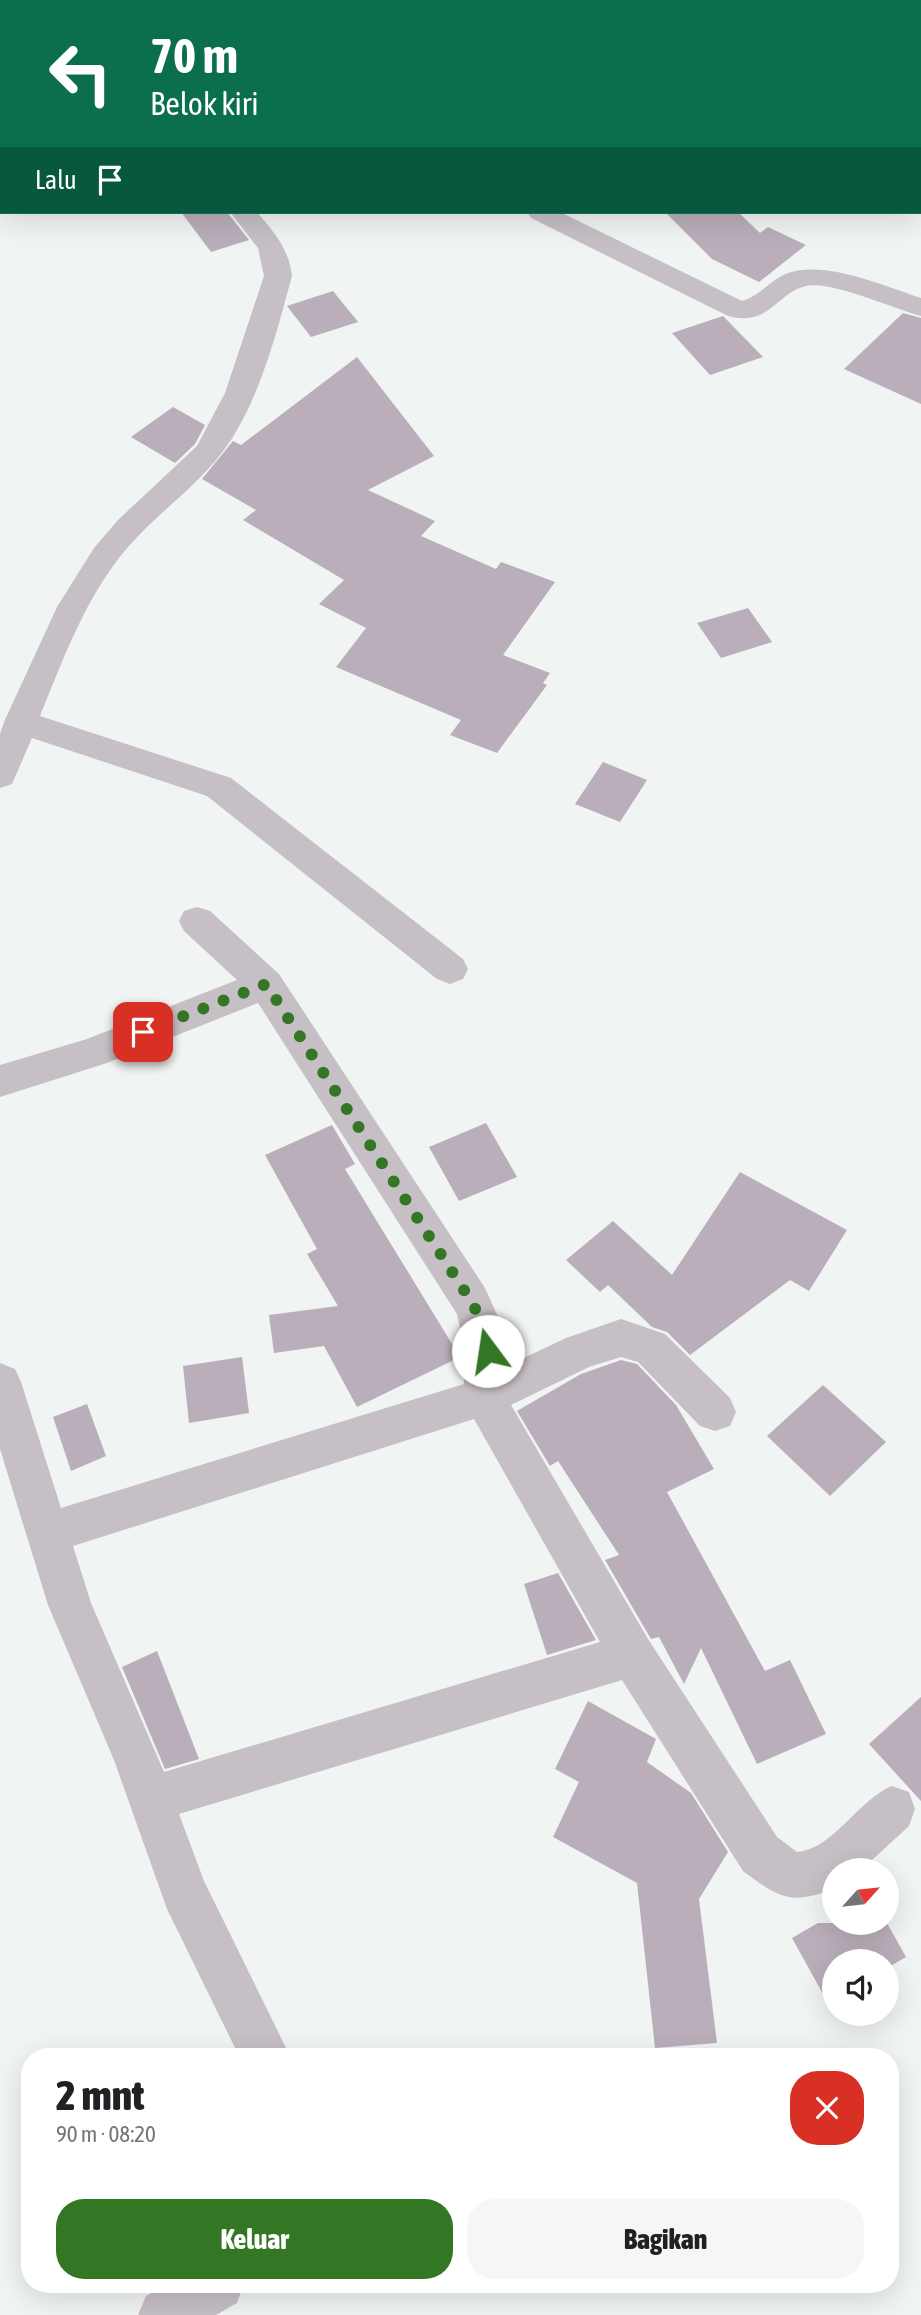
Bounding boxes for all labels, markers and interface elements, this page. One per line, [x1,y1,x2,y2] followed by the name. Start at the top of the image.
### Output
[150,27,238,83] text: 70 m
[35,28,126,119] icon: left
[150,85,259,122] text: Belok kiri
[91,161,129,199] icon: arrive
[35,165,77,195] text: Lalu
[113,1002,173,1062] pin
[124,1013,162,1051] icon: arrive
[451,1314,525,1388] position arrow
[822,1858,900,1936] north arrow
[822,1858,899,2026] map controls
[822,1949,899,2026] button: sound
[56,2071,144,2119] text: 2 mnt
[790,2071,864,2145] button: close
[56,2121,156,2147] text: 90 m · 08:20
[56,2199,453,2279] button: Keluar
[467,2199,864,2279] button: Bagikan

